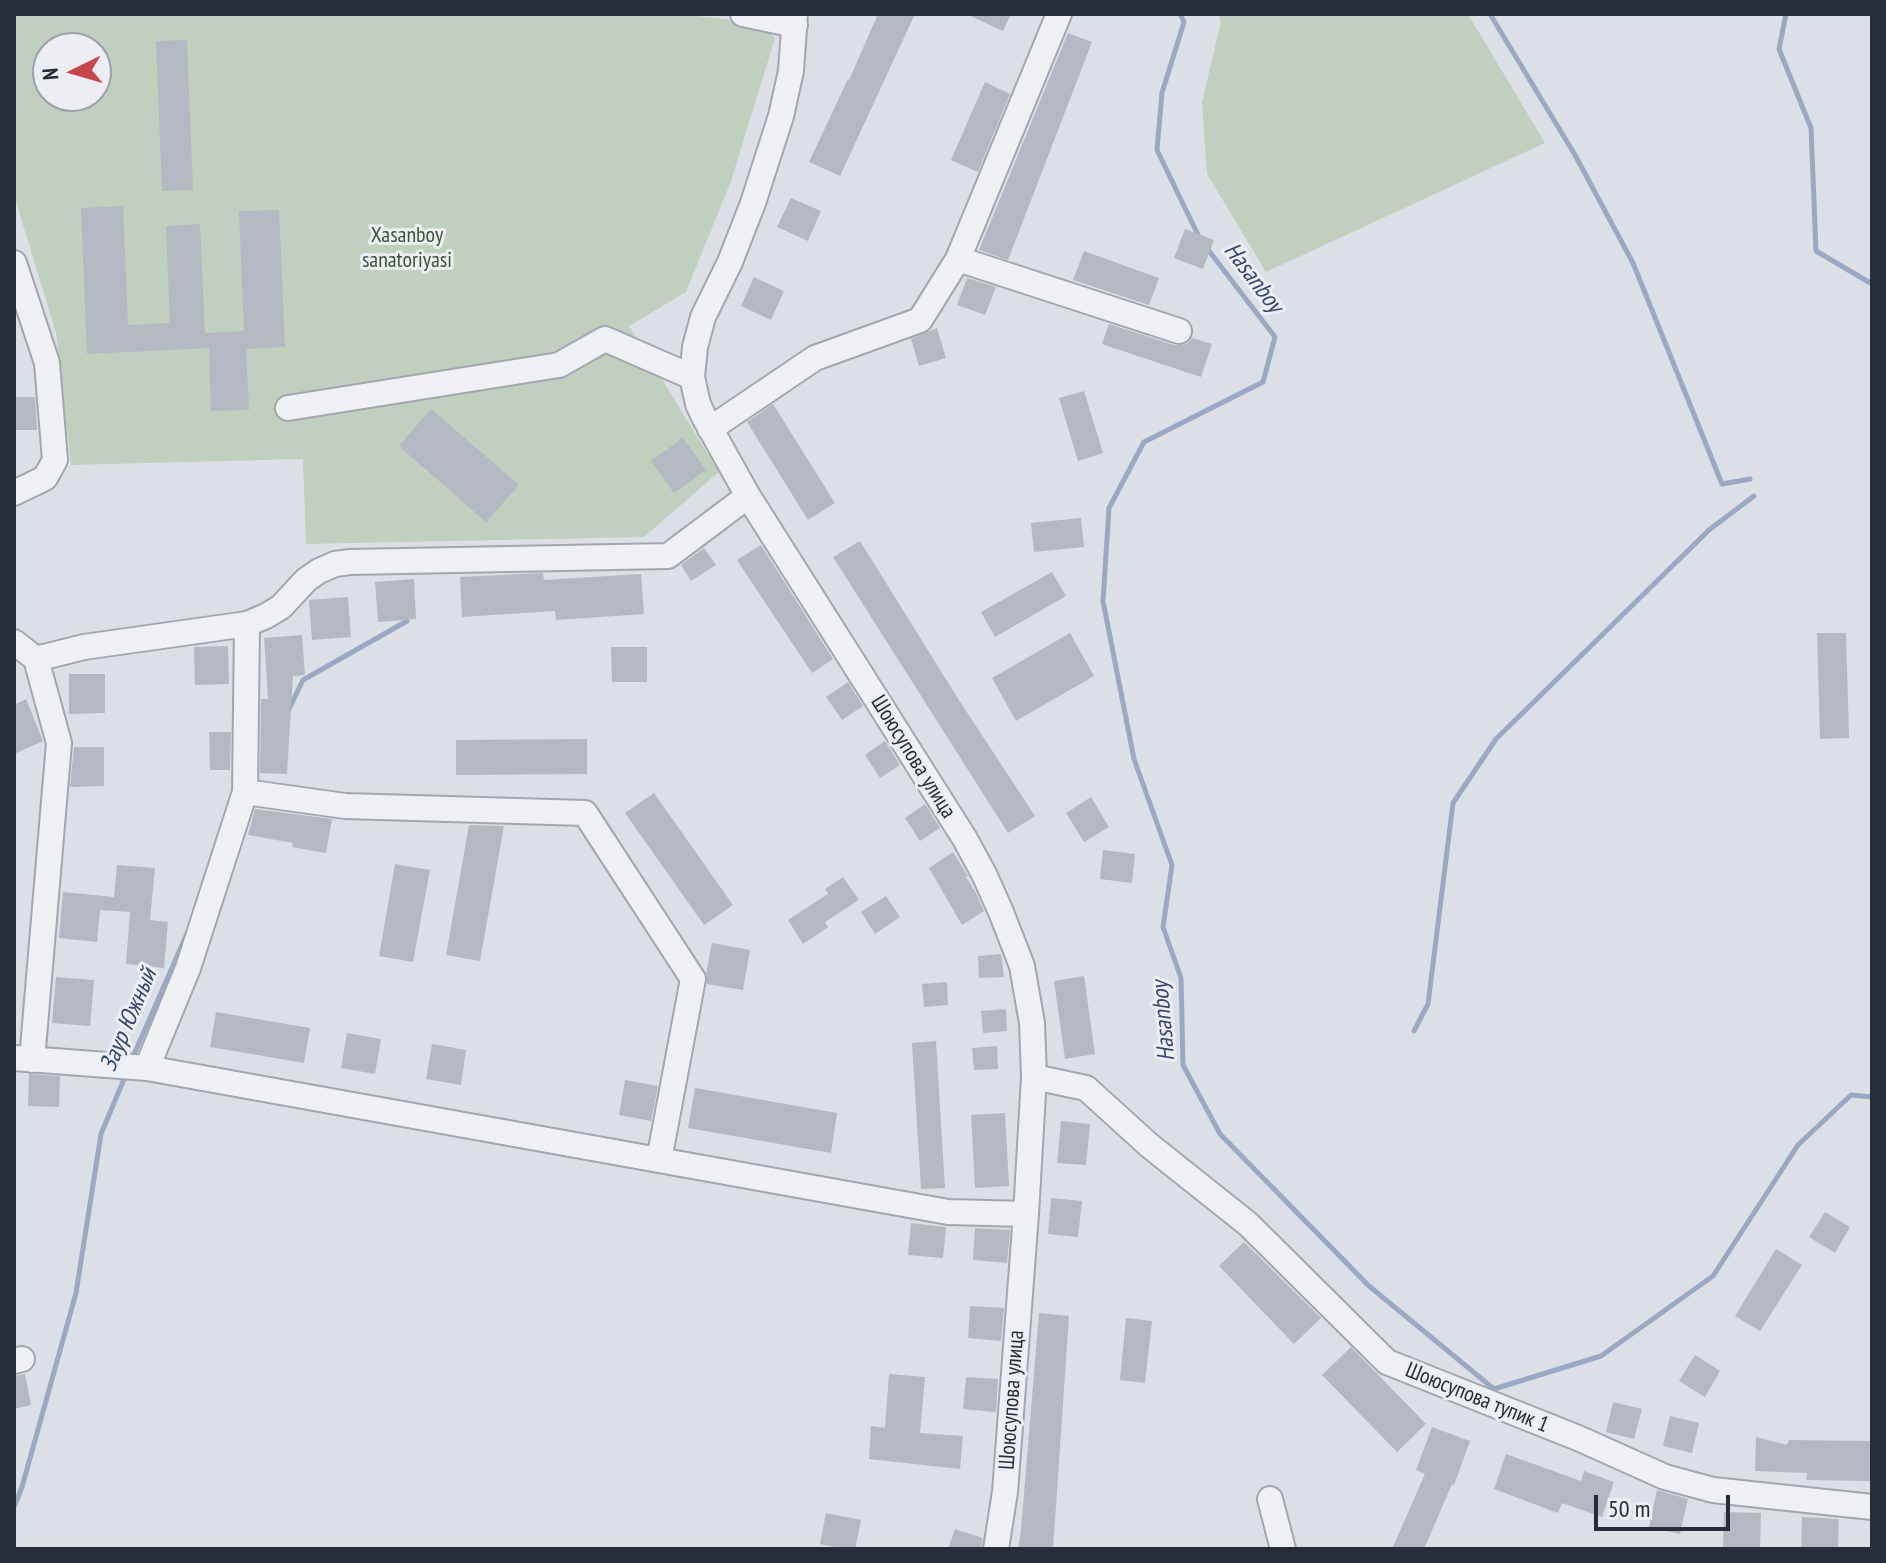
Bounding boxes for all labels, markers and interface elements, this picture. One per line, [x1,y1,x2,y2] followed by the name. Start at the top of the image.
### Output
[32,32,112,112] north arrow
[36,67,65,81] text: N
[362,223,452,274] park label: Xasanboy sanatoriyasi
[1217,237,1289,319] water label: Hasanboy
[865,691,961,823] street label: Шоюсупова улица
[95,964,163,1076] water label: Заур Южный
[1146,980,1182,1062] water label: Hasanboy
[994,1329,1030,1471] street label: Шоюсупова улица
[1401,1357,1553,1439] street label: Шоюсупова тупик 1
[1598,1479,1734,1529] scale bar
[1608,1493,1650,1524] text: 50 m

